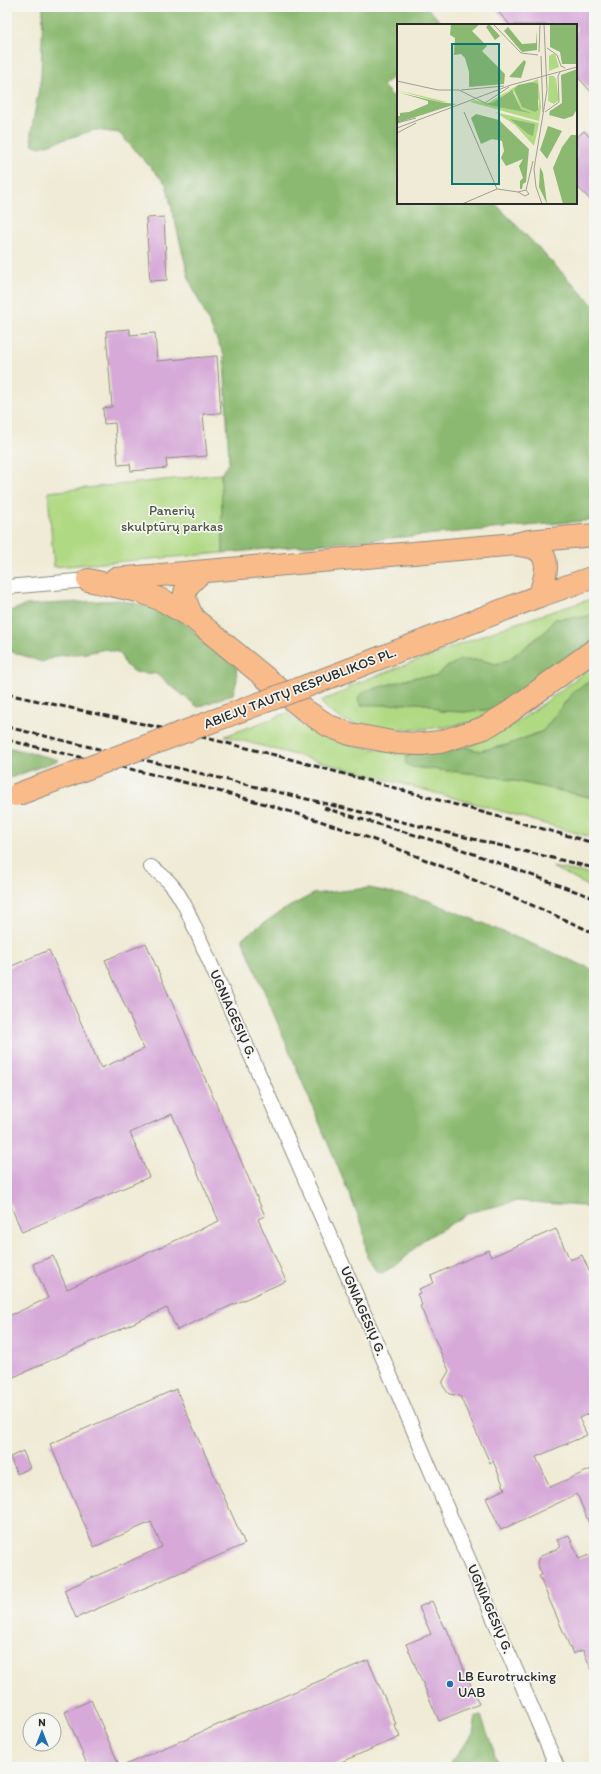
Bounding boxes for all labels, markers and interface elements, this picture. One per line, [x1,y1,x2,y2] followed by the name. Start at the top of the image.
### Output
[397,24,577,204] inset map
[121,502,223,535] park label: Panerių skulptūrų parkas
[201,643,399,733] street label: ABIEJŲ TAUTŲ RESPUBLIKOS PL.
[206,967,260,1061] street label: UGNIAGESIŲ G.
[337,1264,389,1358] street label: UGNIAGESIŲ G.
[464,1562,516,1656] street label: UGNIAGESIŲ G.
[458,1668,557,1701] place label: LB Eurotrucking UAB
[445,1679,455,1689] marker: LB Eurotrucking UAB
[22,1712,62,1752] north arrow
[38,1716,46,1729] text: N

